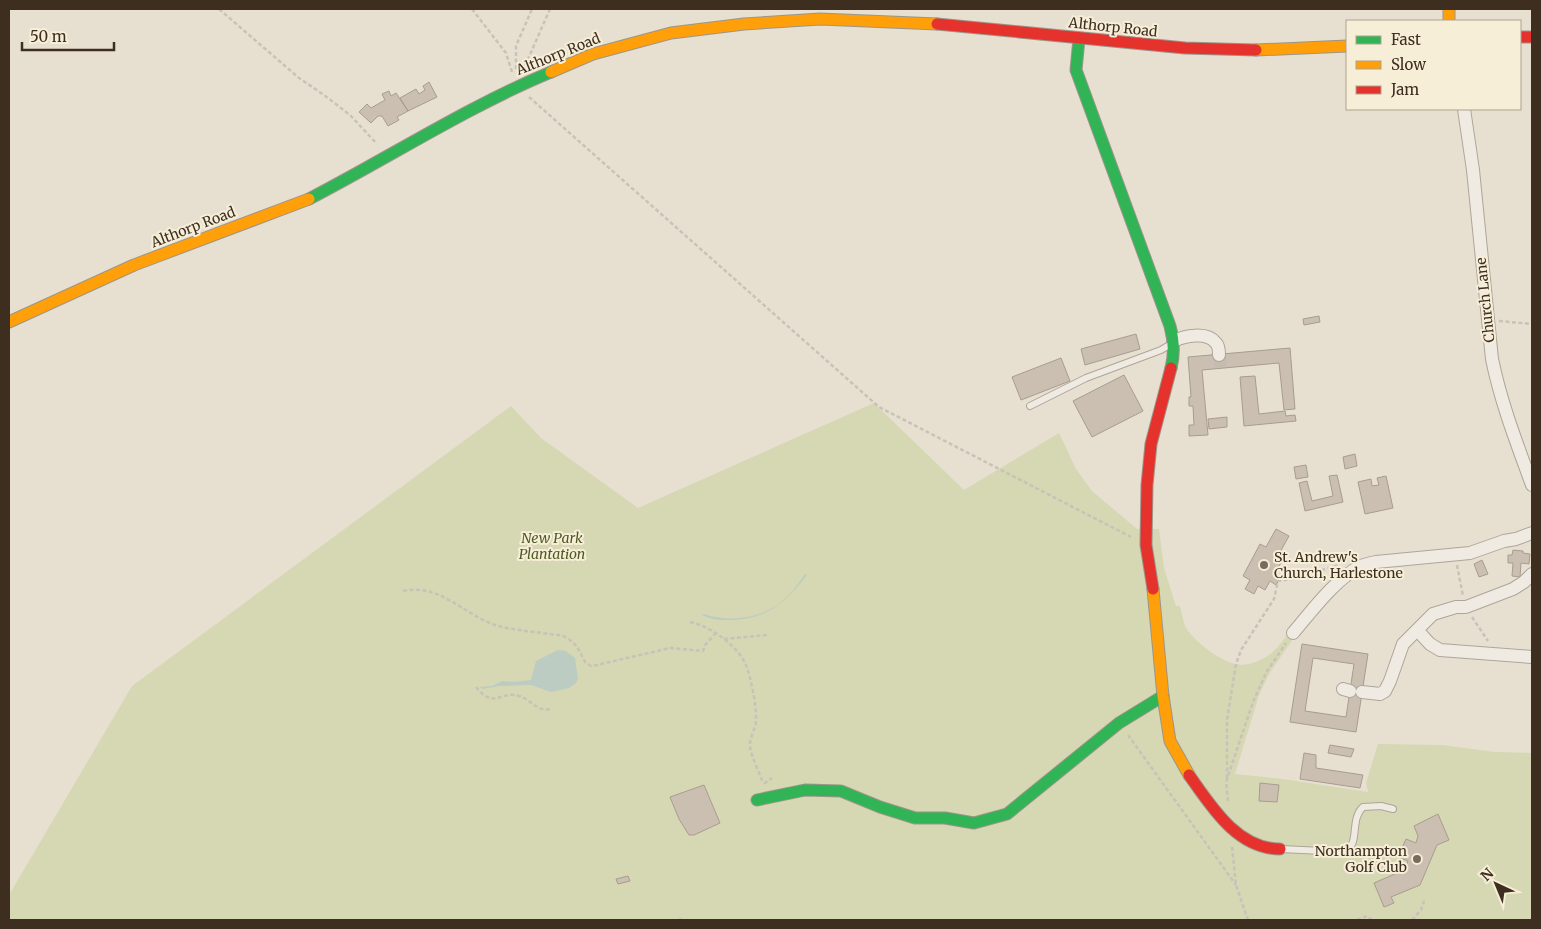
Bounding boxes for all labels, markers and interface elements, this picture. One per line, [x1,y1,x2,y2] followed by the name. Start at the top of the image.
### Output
[1067,13,1159,41] street label: Althorp Road
[22,20,115,52] scale bar
[1346,20,1521,110] legend
[30,27,67,46] text: 50 m
[512,29,603,79] street label: Althorp Road
[1391,30,1421,49] text: Fast
[1391,55,1426,74] text: Slow
[1390,80,1419,99] text: Jam
[147,202,238,252] street label: Althorp Road
[1472,257,1498,343] street label: Church Lane
[519,529,585,563] park label: New Park Plantation
[1274,548,1403,582] place label: St. Andrew's Church, Harlestone
[1258,559,1270,571] marker: St. Andrew's Church, Harlestone
[1315,842,1407,876] place label: Northampton Golf Club
[1411,853,1423,865] marker: Northampton Golf Club
[1471,859,1521,909] north arrow
[1477,864,1497,885] text: N

